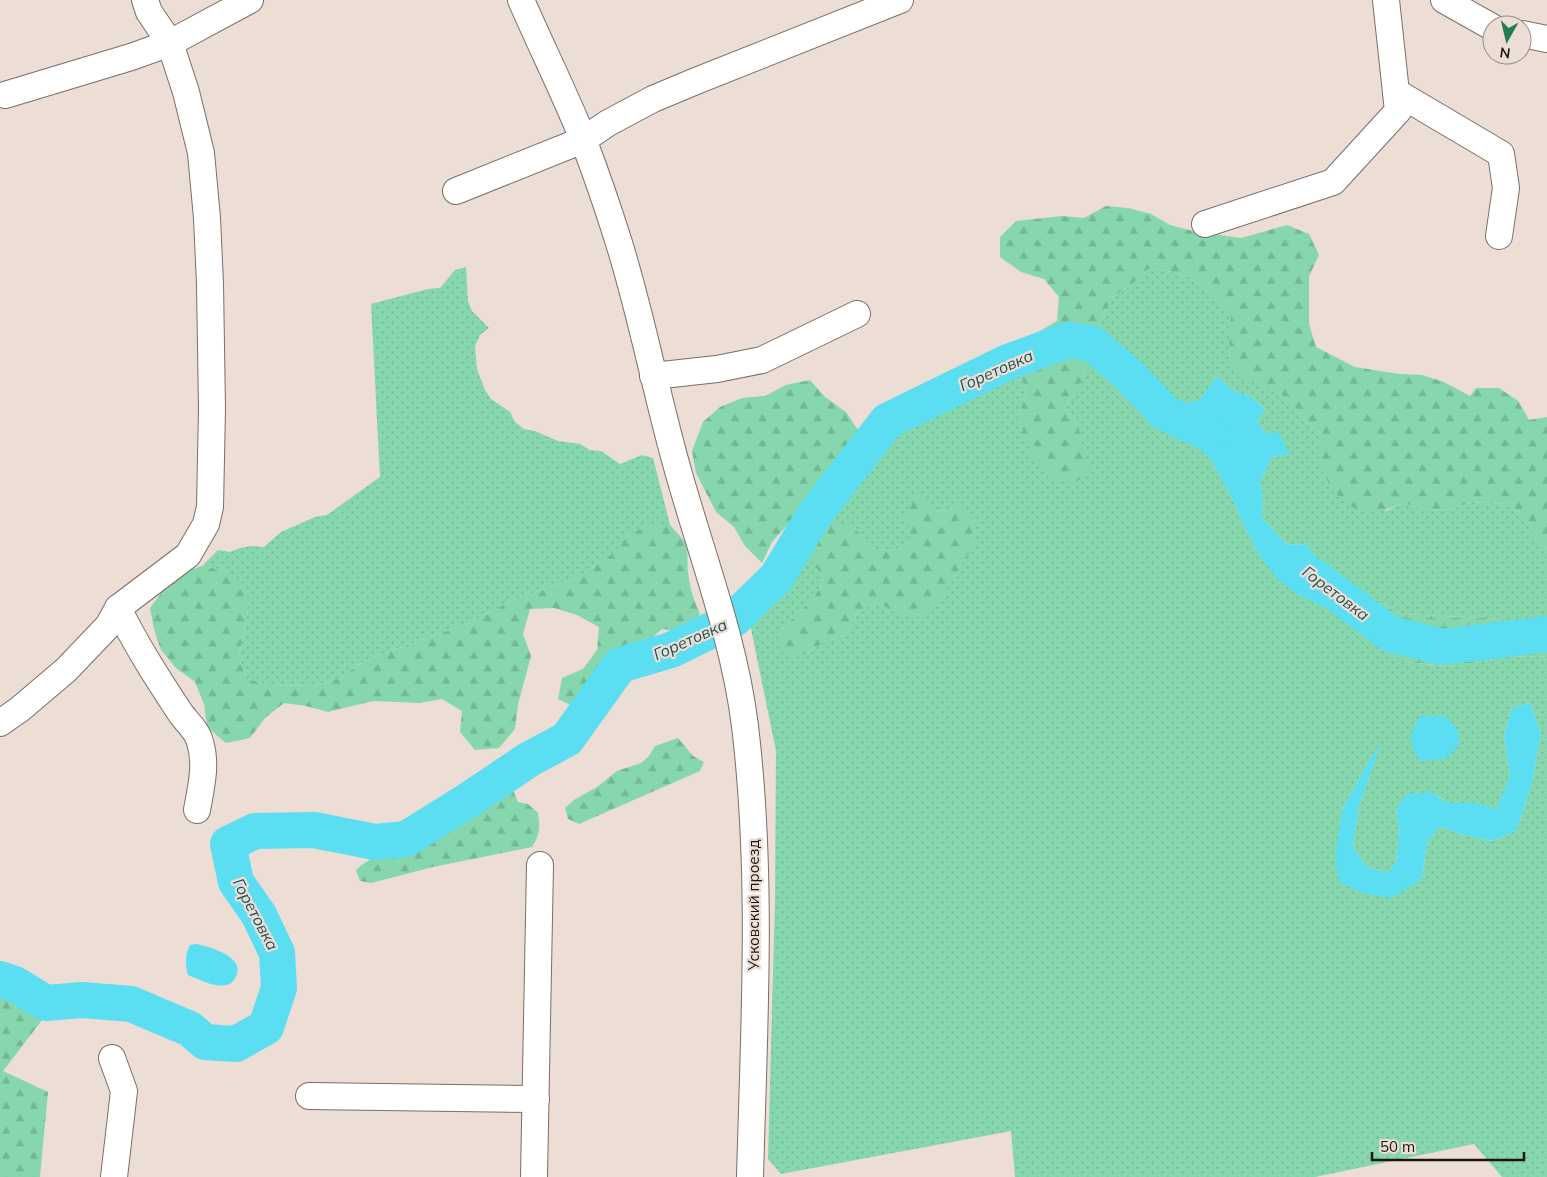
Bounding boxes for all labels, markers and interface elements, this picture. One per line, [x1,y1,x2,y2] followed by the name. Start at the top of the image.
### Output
[1482,15,1532,65] north arrow
[1499,43,1512,63] text: N
[956,345,1036,395] water label: Горетовка
[1299,561,1374,625] water label: Горетовка
[650,614,730,664] water label: Горетовка
[744,839,763,972] street label: Усковский проезд
[229,875,283,954] water label: Горетовка
[1372,1130,1524,1162] scale bar
[1380,1137,1415,1156] text: 50 m

